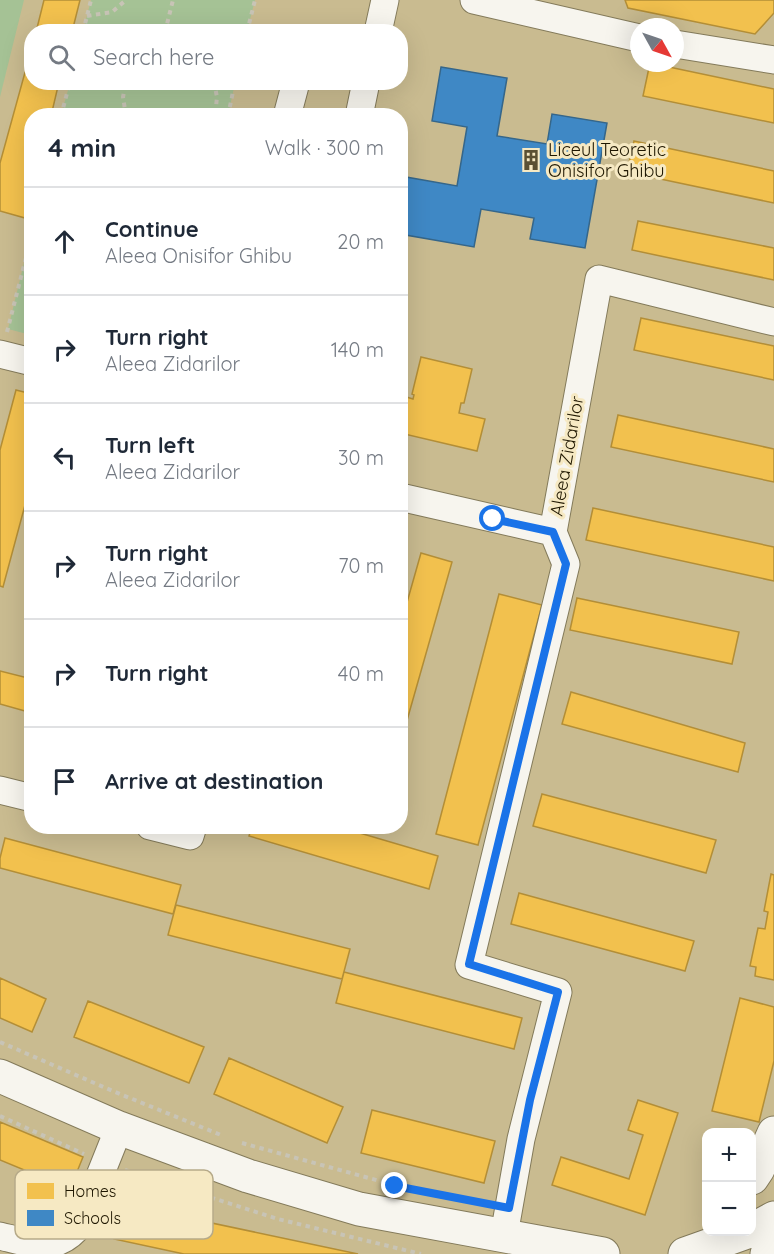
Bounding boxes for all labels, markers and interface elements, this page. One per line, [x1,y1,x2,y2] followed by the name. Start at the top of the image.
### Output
[630,18,684,72] north arrow
[24,24,408,90] search box
[45,41,78,74] icon: search
[93,43,214,71] text: Search here
[48,131,116,164] text: 4 min
[265,135,384,160] text: Walk · 300 m
[548,138,666,182] place label: Liceul Teoretic Onisifor Ghibu
[519,148,543,172] building icon: Liceul Teoretic Onisifor Ghibu
[105,215,199,243] text: Continue
[48,225,81,258] icon: ahead
[337,229,384,254] text: 20 m
[105,243,292,268] text: Aleea Onisifor Ghibu
[105,323,209,351] text: Turn right
[48,333,81,366] icon: right
[331,337,384,362] text: 140 m
[105,351,240,376] text: Aleea Zidarilor
[545,394,588,518] street label: Aleea Zidarilor
[105,431,195,459] text: Turn left
[48,441,81,474] icon: left
[338,445,384,470] text: 30 m
[105,459,240,484] text: Aleea Zidarilor
[479,505,505,531] route start
[105,539,209,567] text: Turn right
[48,549,81,582] icon: right
[338,553,384,578] text: 70 m
[105,567,240,592] text: Aleea Zidarilor
[48,657,81,690] icon: right
[105,659,209,687] text: Turn right
[338,661,384,686] text: 40 m
[48,765,81,798] icon: arrive
[105,767,323,795] text: Arrive at destination
[702,1128,756,1236] map controls
[702,1128,756,1182] button: +
[15,1170,213,1239] legend
[381,1172,407,1198] route end
[64,1181,116,1201] text: Homes
[702,1182,756,1236] button: −
[64,1208,121,1228] text: Schools

